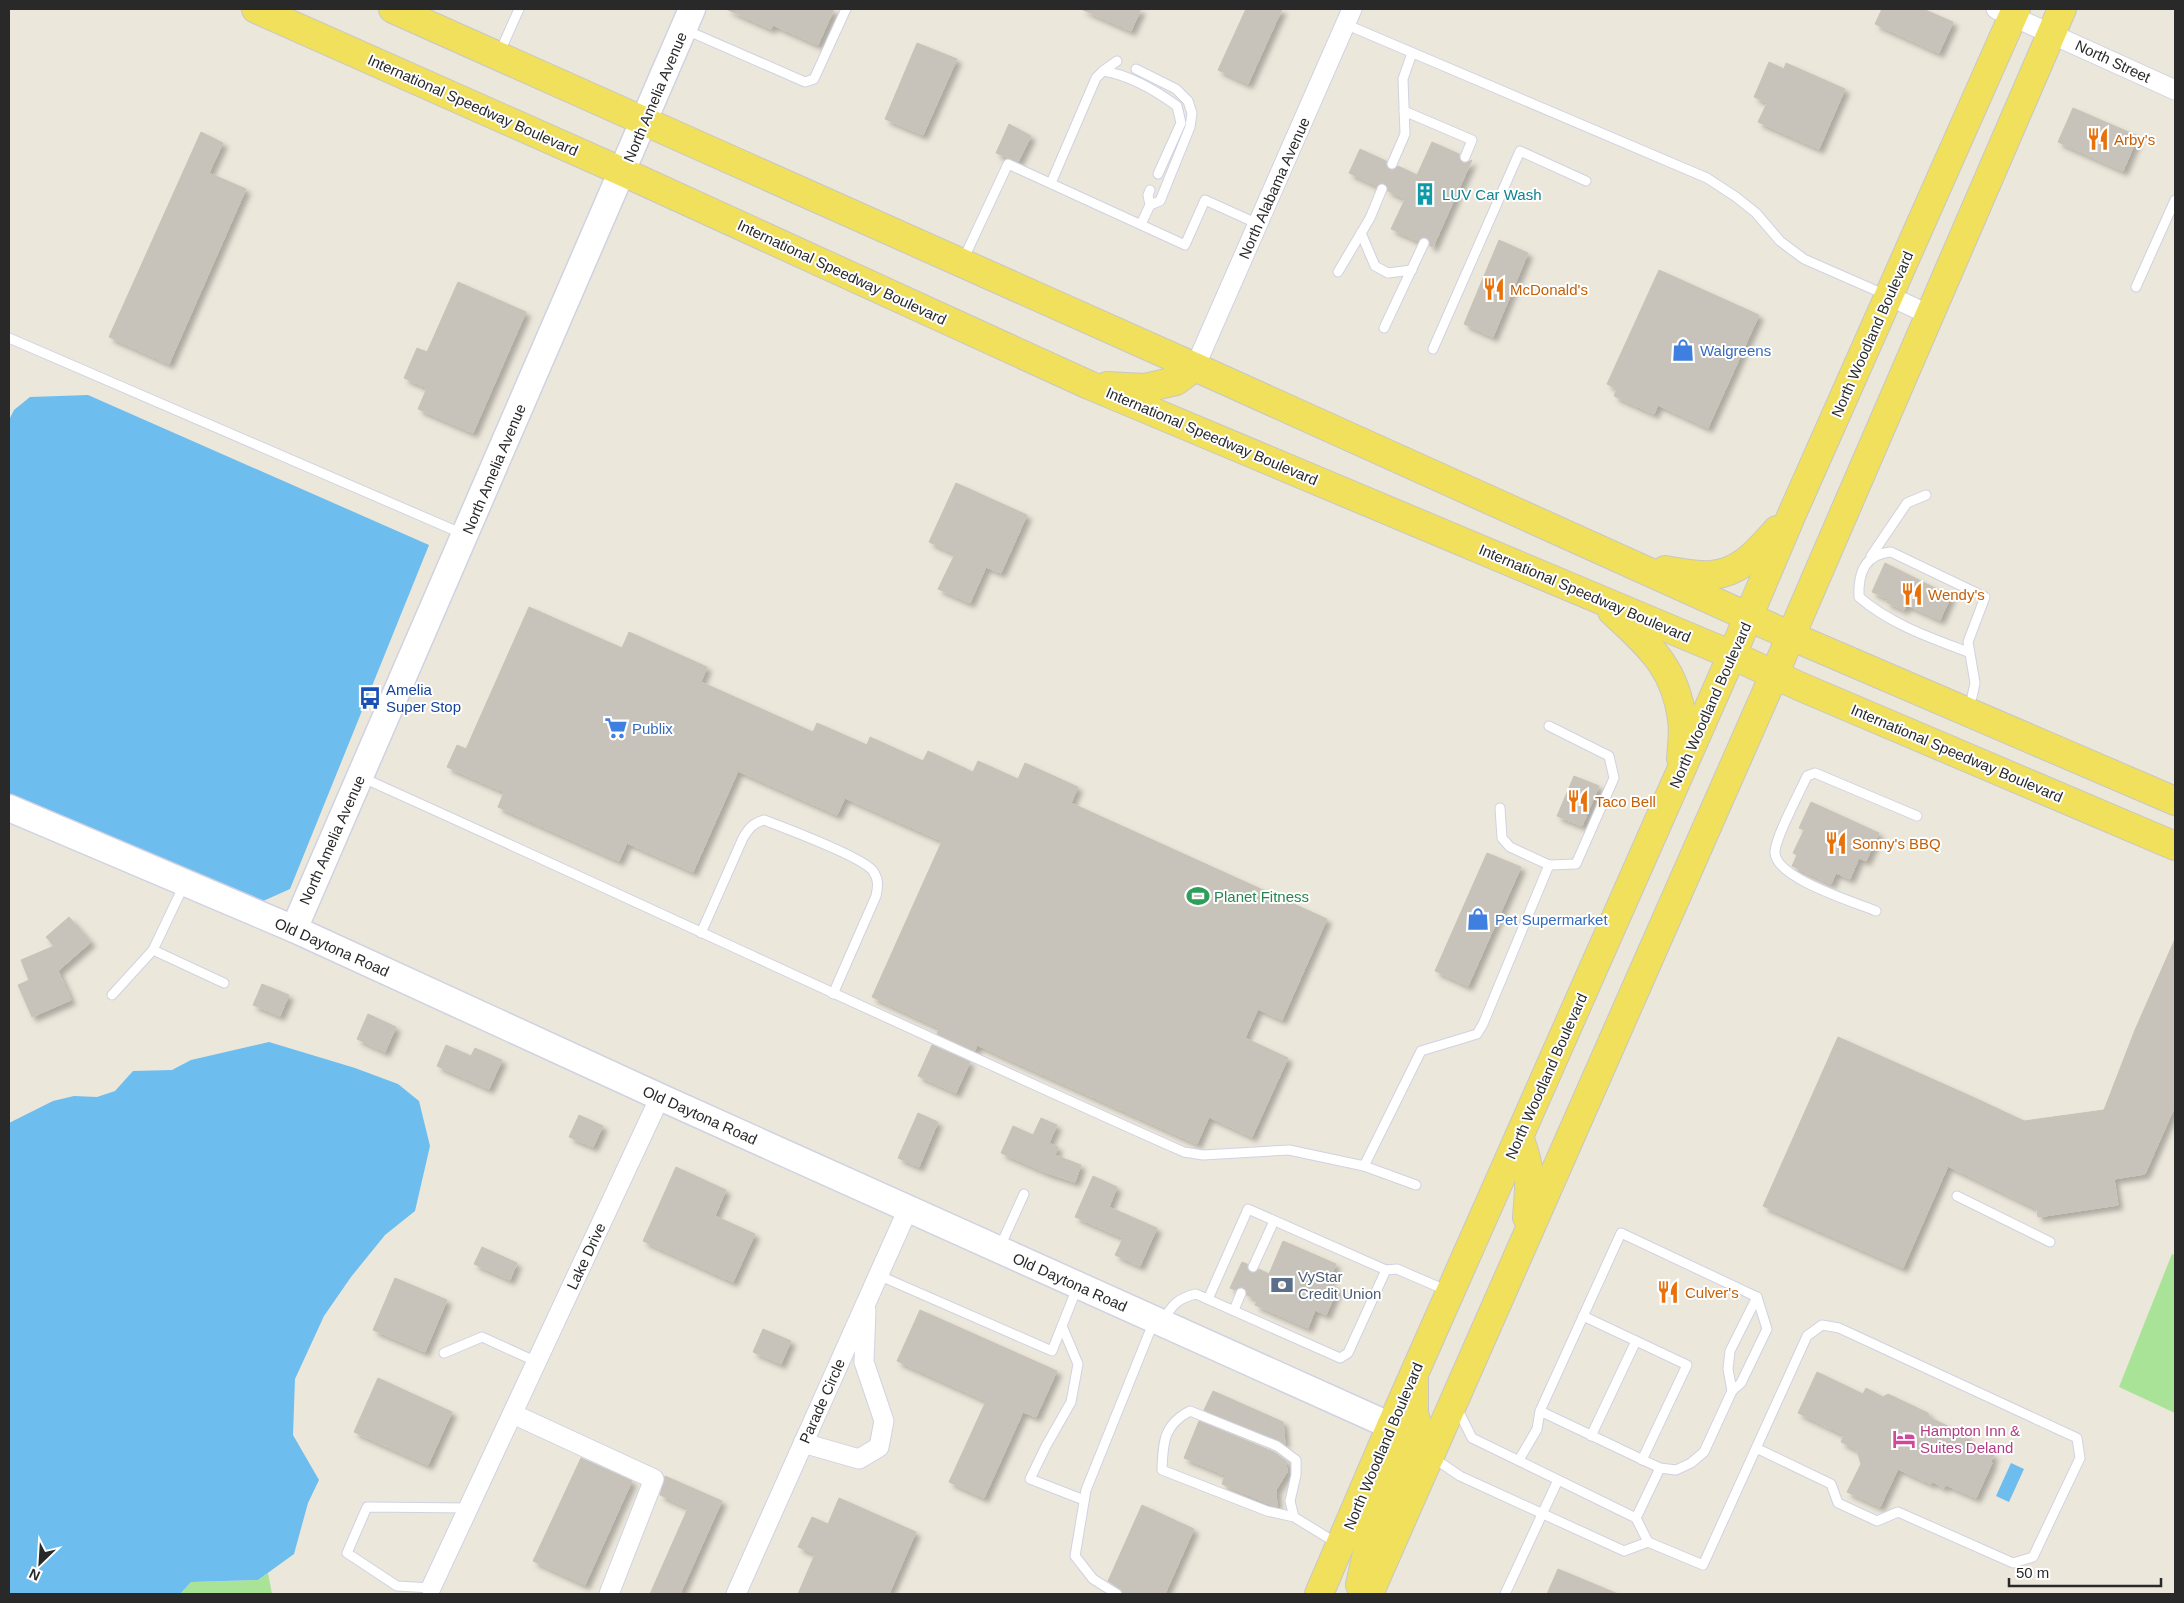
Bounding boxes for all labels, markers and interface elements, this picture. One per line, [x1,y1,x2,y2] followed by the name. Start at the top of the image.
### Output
[620,29,690,165] street label: North Amelia Avenue
[2073,36,2154,86] street label: North Street
[365,51,581,159] street label: International Speedway Boulevard
[1235,115,1313,261] street label: North Alabama Avenue
[2085,126,2111,152] restaurant icon: Arby's
[2114,131,2155,148] place label: Arby's
[1412,181,1438,207] building icon: LUV Car Wash
[1442,186,1541,203] place label: LUV Car Wash
[735,216,949,328] street label: International Speedway Boulevard
[1828,248,1916,420] street label: North Woodland Boulevard
[1481,276,1507,302] restaurant icon: McDonald's
[1510,281,1588,298] place label: McDonald's
[1670,337,1696,363] shop icon: Walgreens
[1700,342,1771,359] place label: Walgreens
[1104,384,1320,488] street label: International Speedway Boulevard
[459,401,529,537] street label: North Amelia Avenue
[1477,541,1693,645] street label: International Speedway Boulevard
[1899,581,1925,607] restaurant icon: Wendy's
[1928,586,1985,603] place label: Wendy's
[1666,619,1754,791] street label: North Woodland Boulevard
[386,681,461,715] place label: Amelia Super Stop
[357,685,383,711] bus stop icon: Amelia Super Stop
[1849,701,2065,805] street label: International Speedway Boulevard
[603,715,629,741] supermarket icon: Publix
[632,720,673,737] place label: Publix
[296,773,368,907] street label: North Amelia Avenue
[1565,788,1591,814] restaurant icon: Taco Bell
[1595,793,1656,810] place label: Taco Bell
[1823,830,1849,856] restaurant icon: Sonny's BBQ
[1852,835,1941,852] place label: Sonny's BBQ
[1185,883,1211,909] sports icon: Planet Fitness
[1214,888,1309,905] place label: Planet Fitness
[1465,906,1491,932] shop icon: Pet Supermarket
[1495,911,1608,928] place label: Pet Supermarket
[272,914,392,980] street label: Old Daytona Road
[1502,990,1590,1162] street label: North Woodland Boulevard
[640,1082,760,1148] street label: Old Daytona Road
[563,1220,609,1292] street label: Lake Drive
[1010,1249,1130,1315] street label: Old Daytona Road
[1298,1268,1381,1302] place label: VyStar Credit Union
[1269,1272,1295,1298] bank icon: VyStar Credit Union
[1655,1279,1681,1305] restaurant icon: Culver's
[1685,1284,1739,1301] place label: Culver's
[796,1356,848,1446] street label: Parade Circle
[1340,1360,1426,1532] street label: North Woodland Boulevard
[1920,1422,2020,1456] place label: Hampton Inn & Suites Deland
[1891,1426,1917,1452] hotel icon: Hampton Inn & Suites Deland
[15,1538,65,1588] north arrow
[2009,1556,2162,1588] scale bar
[2016,1564,2049,1581] text: 50 m
[27,1565,42,1584] text: N

